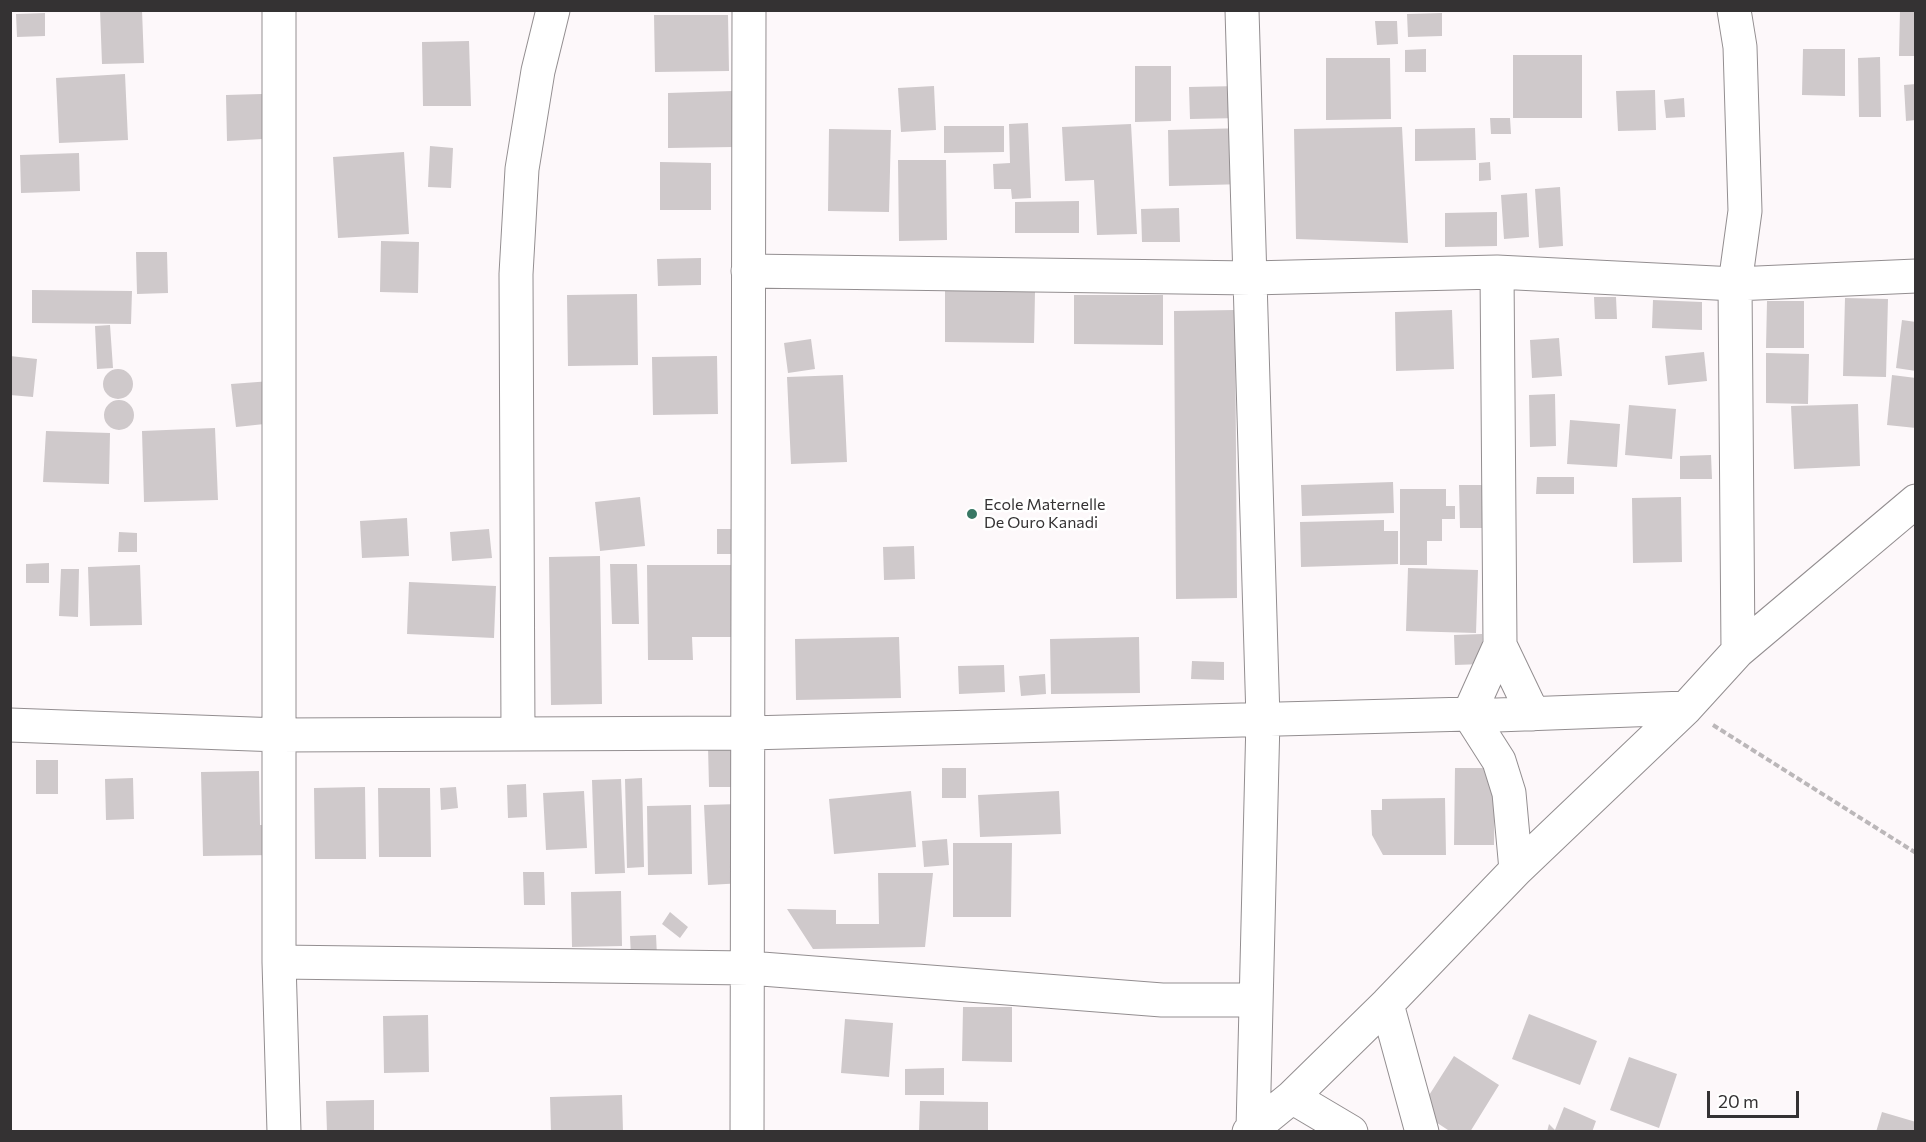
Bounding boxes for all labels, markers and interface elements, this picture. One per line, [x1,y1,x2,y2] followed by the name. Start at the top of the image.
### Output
[984,495,1106,533] place label: Ecole Maternelle De Ouro Kanadi
[965,507,979,521] marker: Ecole Maternelle De Ouro Kanadi
[1710,1079,1802,1117] scale bar
[1718,1090,1759,1112] text: 20 m

